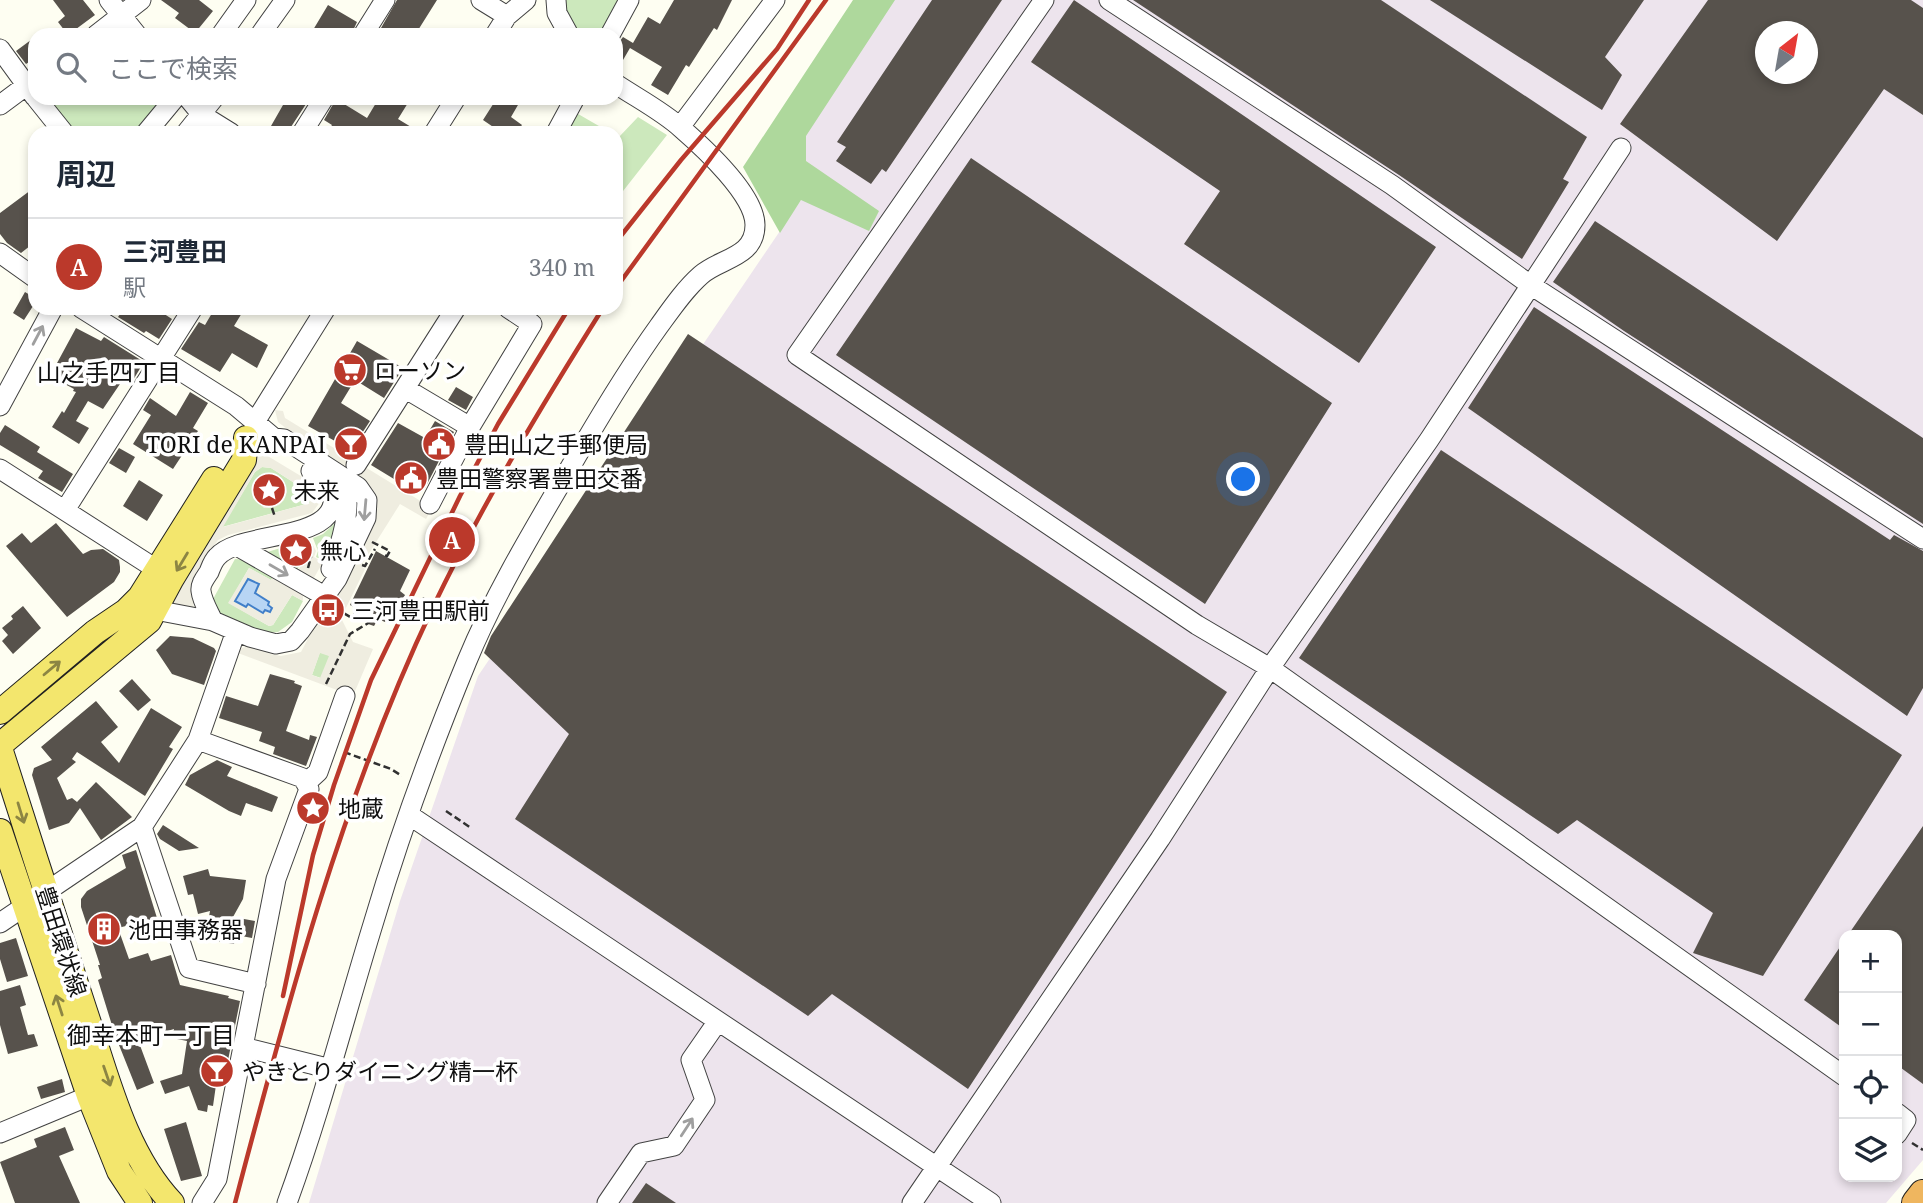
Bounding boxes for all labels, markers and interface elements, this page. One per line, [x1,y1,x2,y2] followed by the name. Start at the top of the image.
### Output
[1755,21,1818,84] north arrow
[28,28,623,105] search box
[52,48,90,86] icon: search
[108,50,238,86] text: ここで検索
[56,153,116,194] text: 周辺
[123,233,227,269] text: 三河豊田
[70,251,88,283] text: A
[529,251,595,283] text: 340 m
[123,271,146,303] text: 駅
[31,326,45,346] one-way arrow
[331,351,369,389] supermarket icon: ローソン
[374,354,466,386] place label: ローソン
[37,355,181,388] district label: 山之手四丁目
[332,425,370,463] bar icon: TORI de KANPAI
[420,425,458,463] public building icon: 豊田山之手郵便局
[146,428,326,460] place label: TORI de KANPAI
[464,428,648,460] place label: 豊田山之手郵便局
[392,459,430,497] public building icon: 豊田警察署豊田交番
[436,462,643,494] place label: 豊田警察署豊田交番
[1226,462,1260,496] your location
[250,471,288,509] place icon: 未来
[294,474,340,506] place label: 未来
[358,498,371,521] one-way arrow
[429,514,475,566] pin: A
[277,531,315,569] place icon: 無心
[320,534,366,566] place label: 無心
[175,551,189,571] one-way arrow
[268,564,289,577] one-way arrow
[309,591,347,629] bus stop icon: 三河豊田駅前
[352,594,490,626] place label: 三河豊田駅前
[43,660,61,676] one-way arrow
[294,789,332,827] place icon: 地蔵
[338,792,384,824] place label: 地蔵
[15,802,28,824] one-way arrow
[29,881,95,1001] street label: 豊田環状線
[85,910,123,948] building icon: 池田事務器
[128,913,243,945] place label: 池田事務器
[1839,930,1902,1182] map controls
[1839,930,1902,993] button: +
[1839,993,1902,1056] button: −
[52,994,64,1016] one-way arrow
[67,1018,235,1051] district label: 御幸本町一丁目
[198,1052,236,1090] bar icon: やきとりダイニング精一杯
[242,1055,518,1087] place label: やきとりダイニング精一杯
[1839,1056,1902,1119] button: locate
[102,1064,114,1086] one-way arrow
[680,1118,694,1137] one-way arrow
[1839,1119,1902,1182] button: layers

